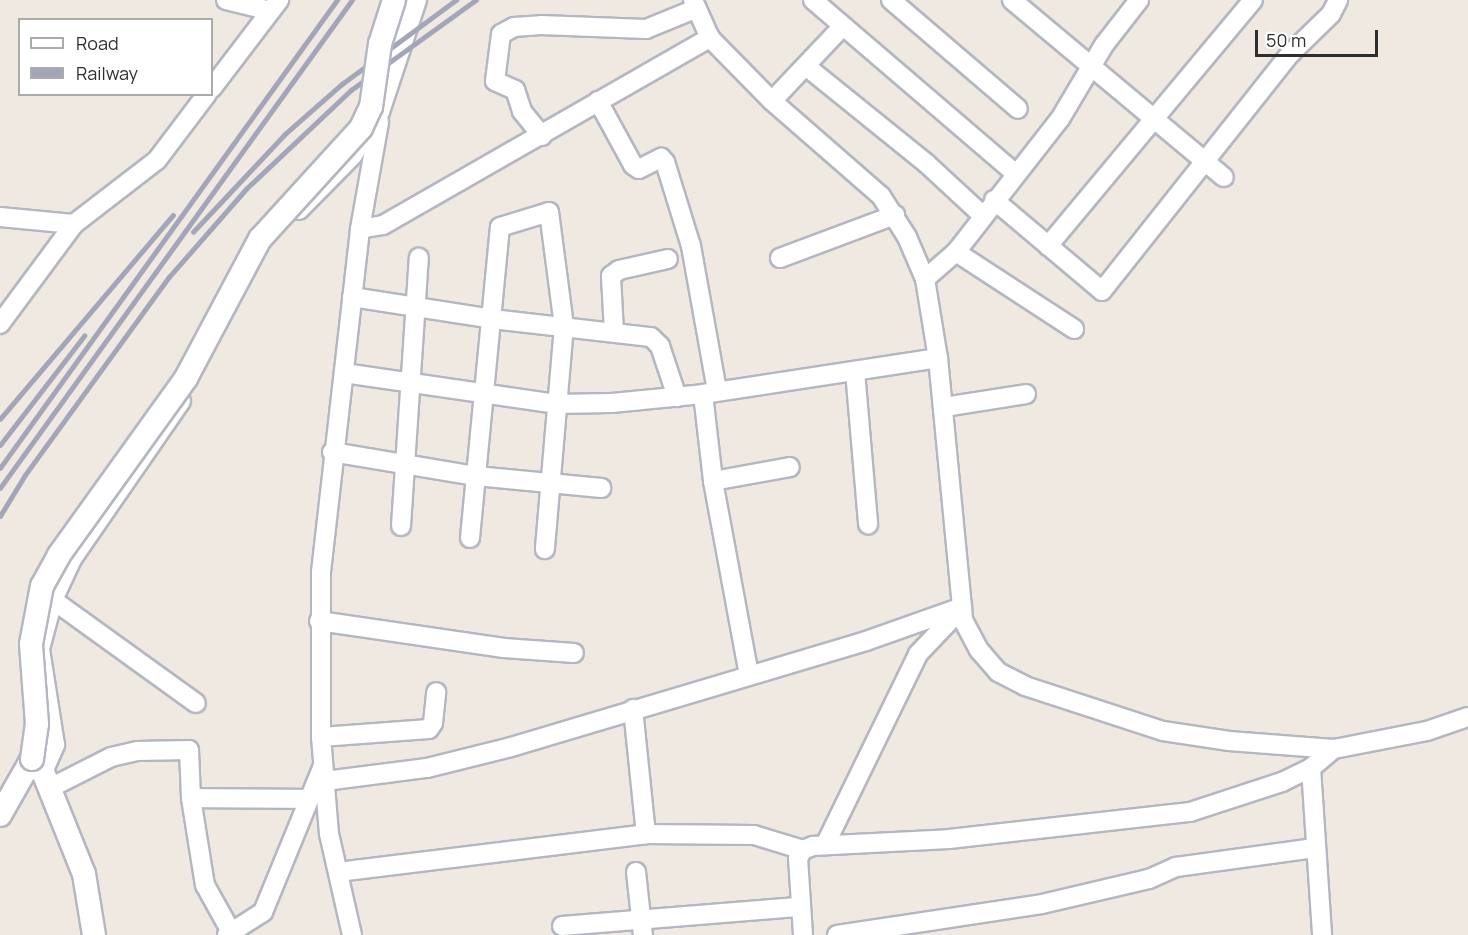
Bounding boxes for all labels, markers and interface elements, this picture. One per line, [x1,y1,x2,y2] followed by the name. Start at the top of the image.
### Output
[18,18,213,96] legend
[1258,18,1381,56] scale bar
[1266,28,1306,52] text: 50 m
[76,31,119,55] text: Road
[76,61,138,85] text: Railway

